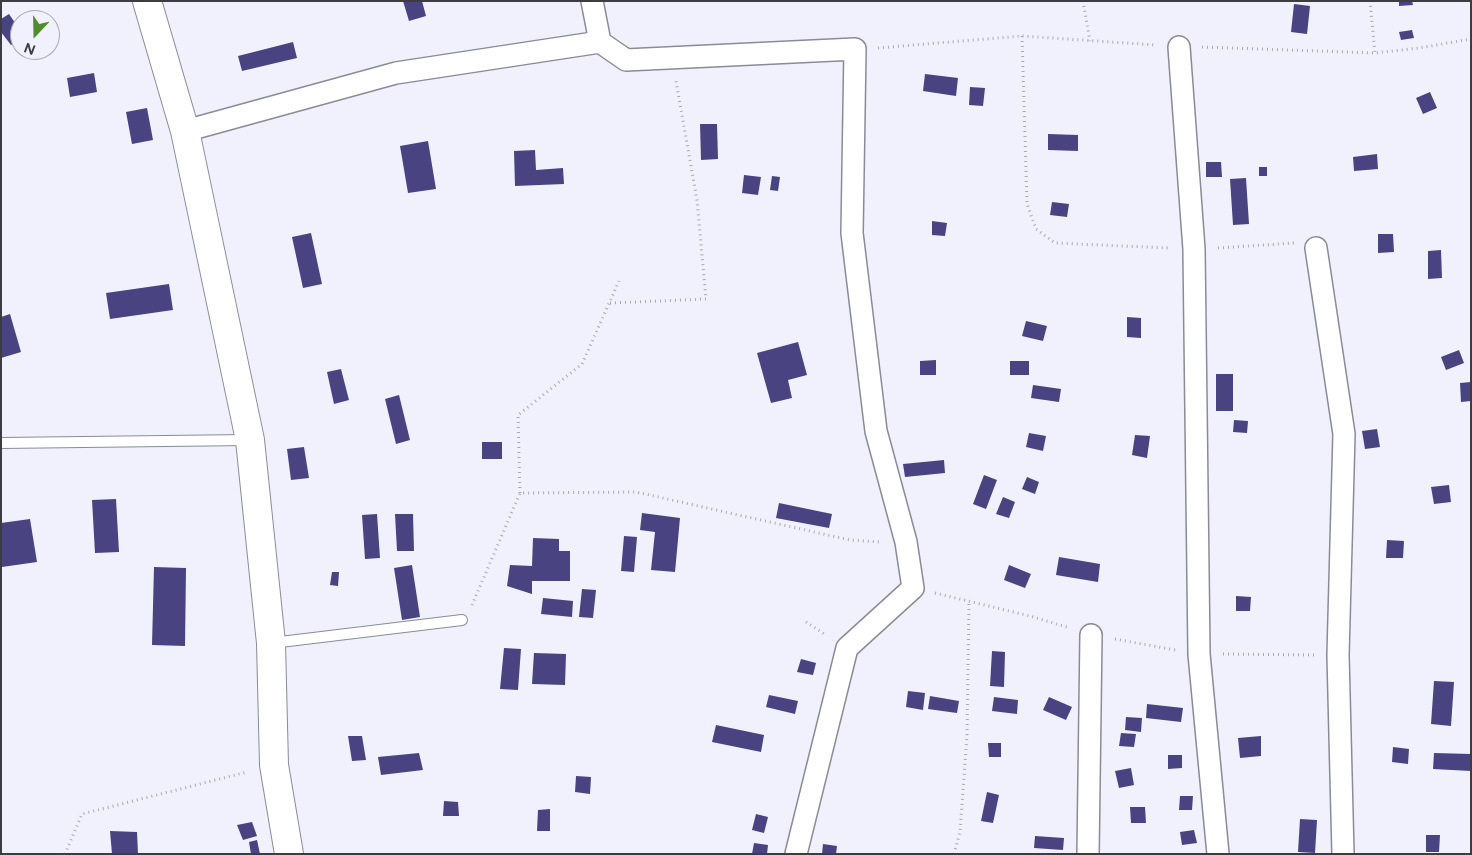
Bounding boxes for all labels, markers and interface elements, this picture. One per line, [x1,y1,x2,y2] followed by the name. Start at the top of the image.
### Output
[10,10,60,60] north arrow
[22,39,38,58] text: N

